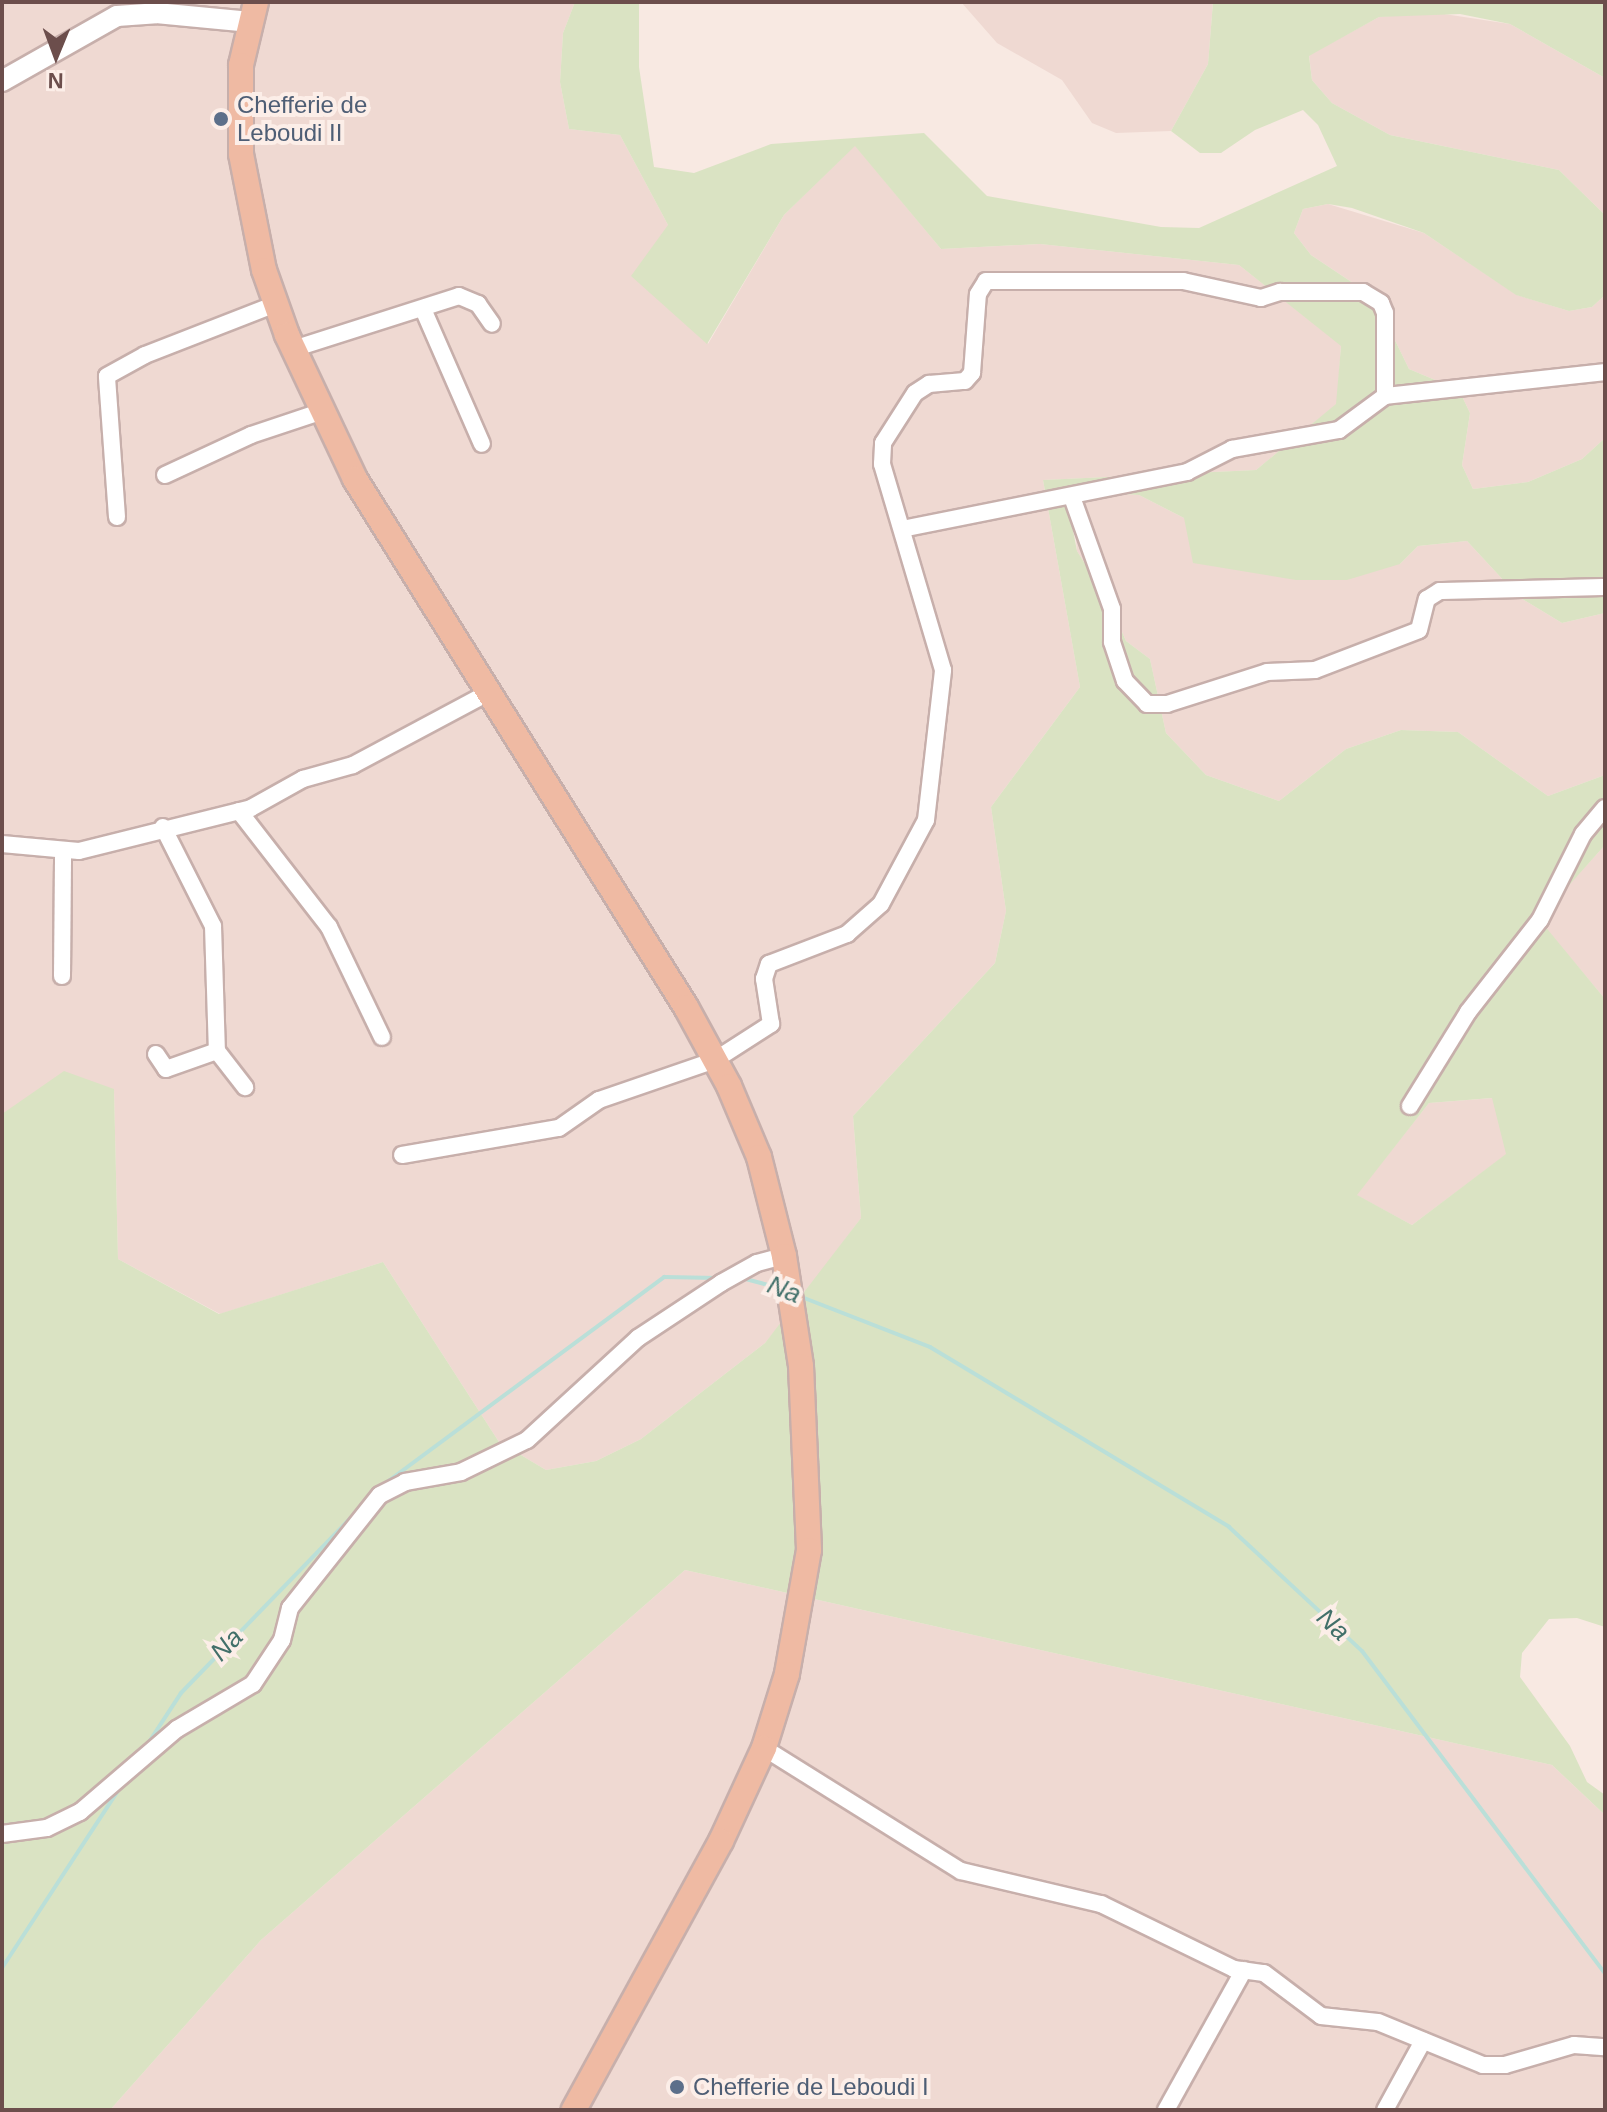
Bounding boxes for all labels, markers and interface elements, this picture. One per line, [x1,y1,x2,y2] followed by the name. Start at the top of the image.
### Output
[16,16,96,96] north arrow
[47,68,64,93] text: N
[237,91,367,147] place label: Chefferie de Leboudi II
[212,110,230,128] marker: Chefferie de Leboudi II
[763,1269,805,1311] water label: Na
[1310,1602,1356,1648] water label: Na
[204,1622,250,1668] water label: Na
[693,2073,929,2101] place label: Chefferie de Leboudi I
[668,2078,686,2096] marker: Chefferie de Leboudi I

